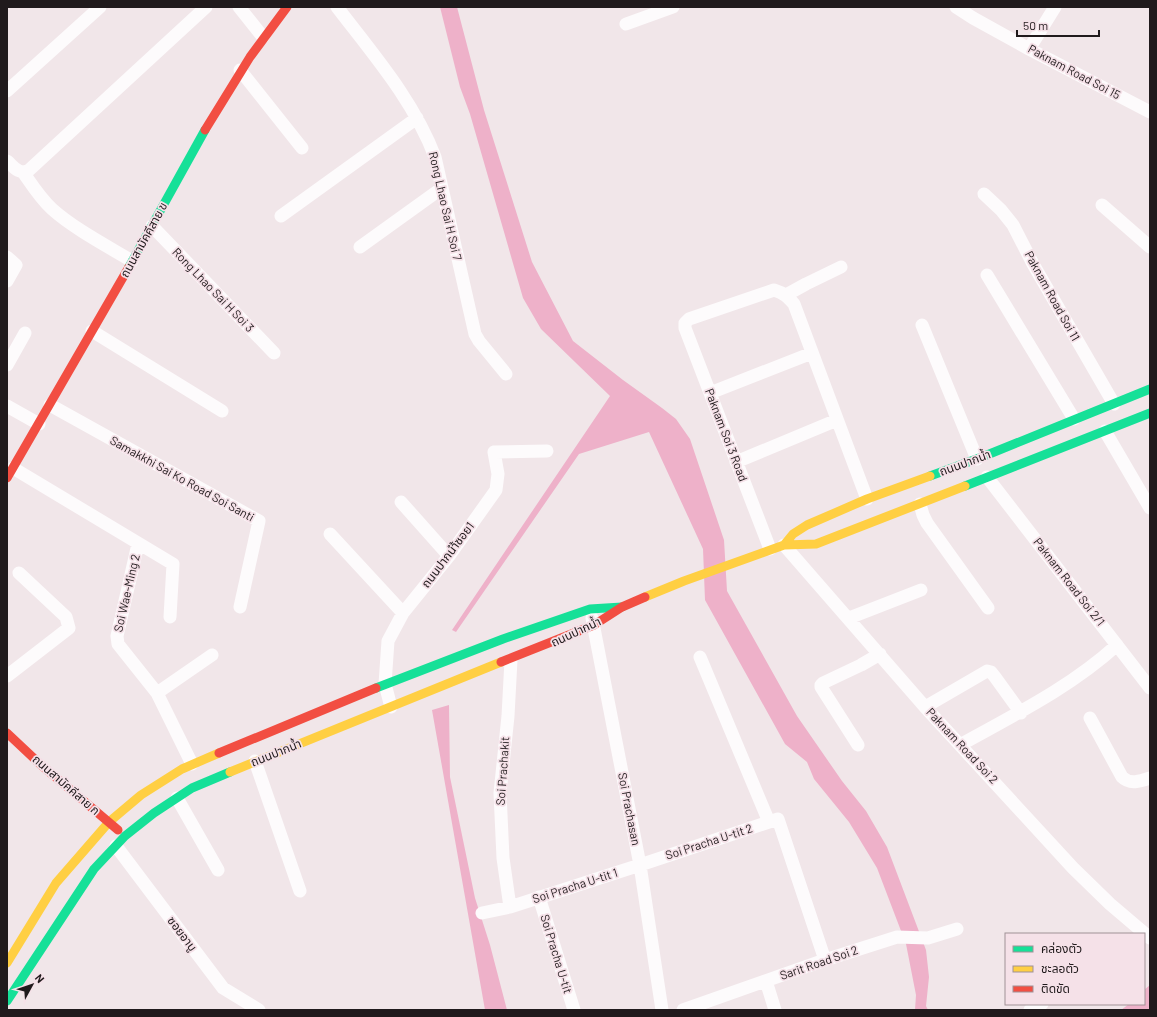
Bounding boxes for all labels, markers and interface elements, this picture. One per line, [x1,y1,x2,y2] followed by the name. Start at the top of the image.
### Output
[1017,12,1099,38] scale bar
[1023,18,1048,32] text: 50 m
[1026,41,1123,101] street label: Paknam Road Soi 15
[427,150,465,262] street label: Rong Lhao Sai H Soi 7
[117,200,170,279] street label: ถนนสามัคคีสาย ข
[170,244,257,334] street label: Rong Lhao Sai H Soi 3
[1022,248,1083,343] street label: Paknam Road Soi 11
[703,386,751,483] street label: Paknam Soi 3 Road
[108,433,257,524] street label: Samakkhi Sai Ko Road Soi Santi
[937,445,992,478] street label: ถนนปากน้ำ
[418,519,476,590] street label: ถนนปากนำ้ซอย1
[1031,535,1108,628] street label: Paknam Road Soi 2/1
[110,552,142,633] street label: Soi Wae-Ming 2
[548,613,603,649] street label: ถนนปากน้ำ
[924,705,1001,786] street label: Paknam Road Soi 2
[248,735,303,769] street label: ถนนปากน้ำ
[493,736,511,806] street label: Soi Prachakit
[30,751,103,817] street label: ถนนสามัคคีสาย ก
[616,771,644,846] street label: Soi Prachasan
[663,820,754,862] street label: Soi Pracha U-tit 2
[530,865,619,905] street label: Soi Pracha U-tit 1
[538,912,576,995] street label: Soi Pracha U-tit
[164,913,200,954] street label: ซอยอาบู
[1005,933,1145,1005] legend
[1041,941,1082,955] text: คล่องตัว
[778,942,860,982] street label: Sarit Road Soi 2
[1041,961,1079,975] text: ชะลอตัว
[12,965,52,1005] north arrow
[33,971,47,985] text: N
[1041,981,1070,995] text: ติดขัด

